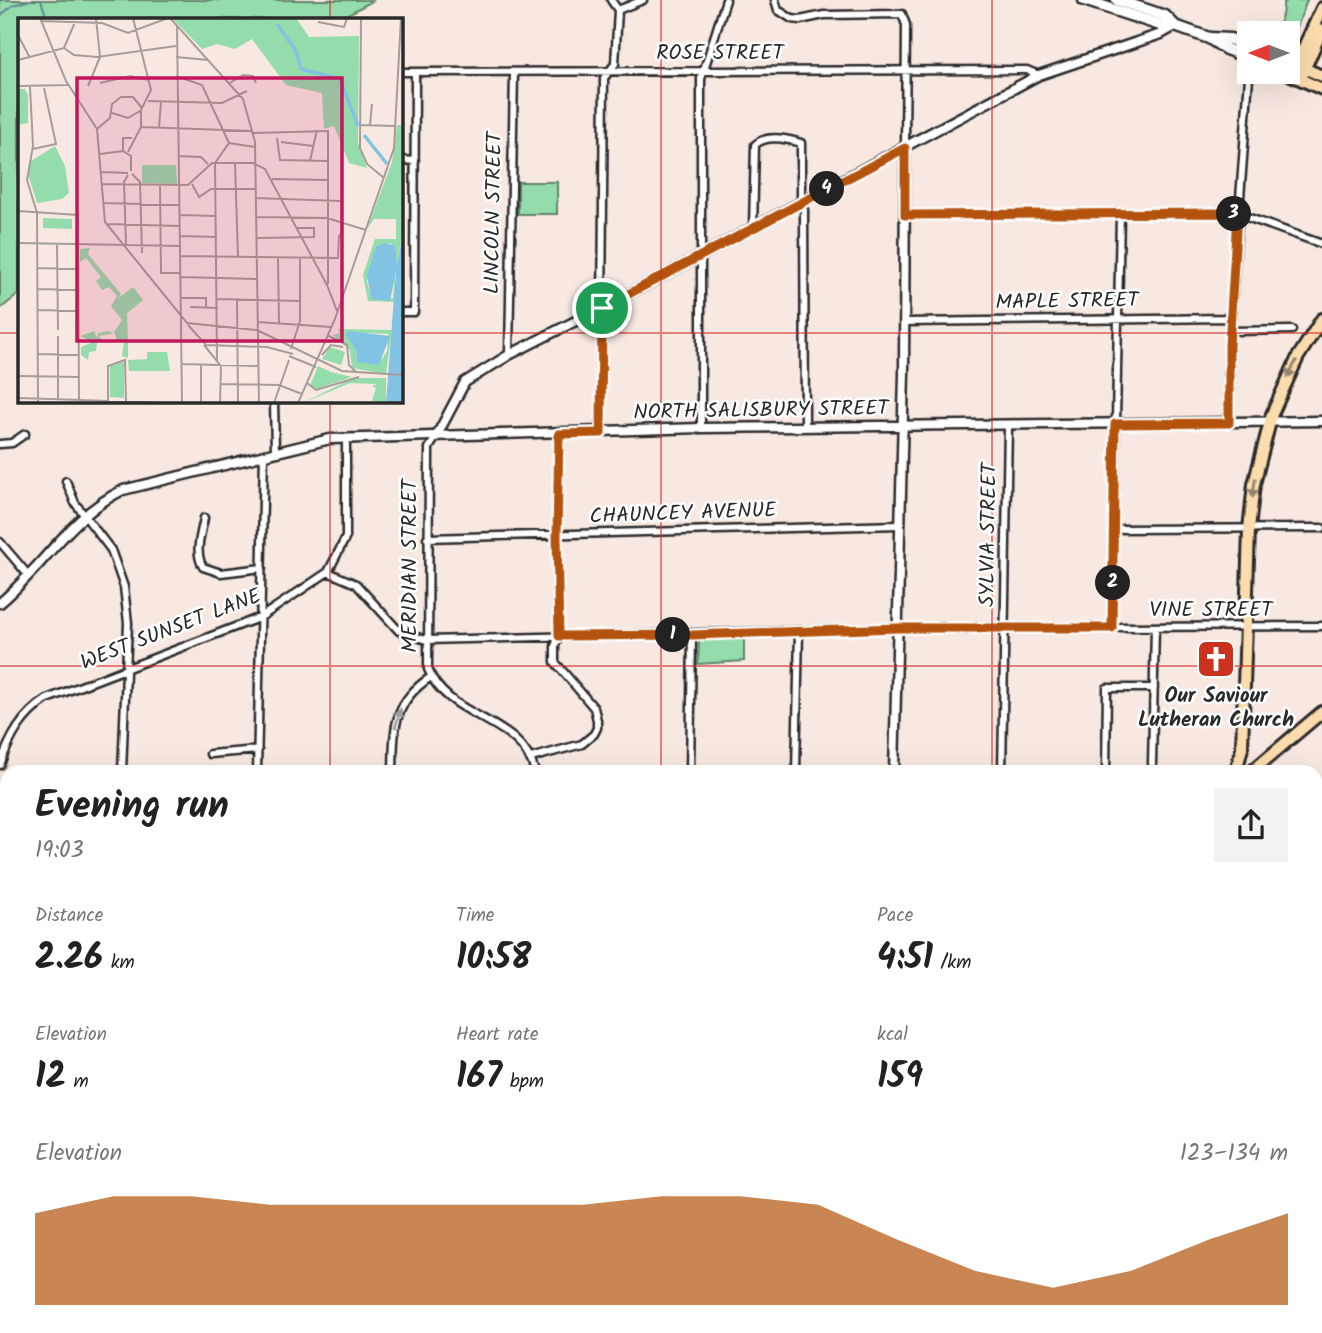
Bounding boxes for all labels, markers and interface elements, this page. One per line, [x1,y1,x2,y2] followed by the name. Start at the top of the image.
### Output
[18,18,402,402] inset map
[1237,21,1300,84] north arrow
[1237,21,1300,84] map controls
[656,37,785,70] street label: ROSE STREET
[476,130,512,294] street label: LINCOLN STREET
[810,172,844,206] pin: 4
[821,173,832,203] text: 4
[1216,196,1252,232] pin: 3
[1228,198,1239,228] text: 3
[572,278,632,338] pin
[995,284,1141,320] street label: MAPLE STREET
[583,289,621,327] icon: arrive
[1287,359,1298,379] one-way arrow
[633,392,891,430] street label: NORTH SALISBURY STREET
[971,461,1007,607] street label: SYLVIA STREET
[394,477,427,653] street label: MERIDIAN STREET
[1248,477,1259,499] one-way arrow
[589,494,778,534] street label: CHAUNCEY AVENUE
[1096,566,1130,600] pin: 2
[1107,567,1118,597] text: 2
[76,580,267,680] street label: WEST SUNSET LANE
[1149,594,1274,627] street label: VINE STREET
[656,618,690,652] pin: 1
[670,619,675,649] text: 1
[1195,638,1237,680] church icon: Our Saviour Lutheran Church
[1138,680,1294,737] place label: Our Saviour Lutheran Church
[393,707,404,729] one-way arrow
[35,777,229,837] text: Evening run
[1214,788,1288,862] button: share
[35,833,84,869] text: 19:03
[35,901,103,931] text: Distance
[456,901,494,931] text: Time
[877,901,913,931] text: Pace
[35,931,103,987] text: 2.26
[456,931,532,987] text: 10:58
[877,931,933,987] text: 4:51
[103,948,135,978] text: km
[933,948,971,978] text: /km
[35,1020,107,1050] text: Elevation
[456,1020,539,1050] text: Heart rate
[877,1020,908,1050] text: kcal
[35,1050,66,1106] text: 12
[456,1050,502,1106] text: 167
[877,1050,923,1106] text: 159
[66,1067,89,1097] text: m
[502,1067,544,1097] text: bpm
[35,1136,122,1172] text: Elevation
[1180,1136,1288,1172] text: 123–134 m

